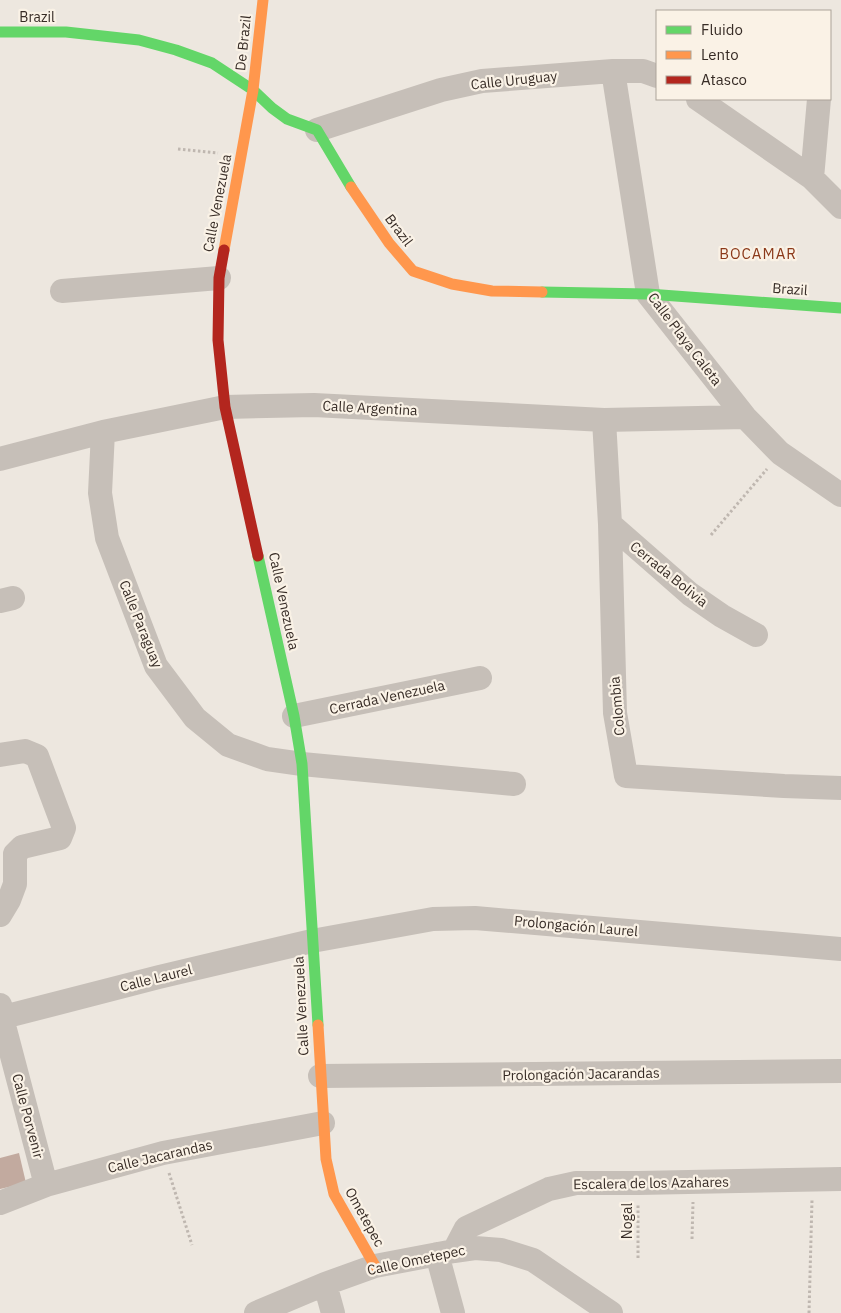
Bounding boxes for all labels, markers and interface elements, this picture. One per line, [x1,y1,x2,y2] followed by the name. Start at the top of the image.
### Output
[19,8,55,26] street label: Brazil
[656,10,831,100] legend
[231,14,255,72] street label: De Brazil
[701,20,743,39] text: Fluido
[701,45,739,64] text: Lento
[470,67,558,93] street label: Calle Uruguay
[701,70,747,89] text: Atasco
[199,152,235,254] street label: Calle Venezuela
[381,210,417,250] street label: Brazil
[719,244,797,263] district label: BOCAMAR
[772,279,809,299] street label: Brazil
[644,289,726,390] street label: Calle Playa Caleta
[322,397,419,420] street label: Calle Argentina
[626,537,712,611] street label: Cerrada Bolivia
[265,550,303,652] street label: Calle Venezuela
[115,578,167,670] street label: Calle Paraguay
[605,675,629,736] street label: Colombia
[328,676,447,718] street label: Cerrada Venezuela
[513,912,639,940] street label: Prolongación Laurel
[289,955,313,1056] street label: Calle Venezuela
[118,960,194,996] street label: Calle Laurel
[502,1064,660,1084] street label: Prolongación Jacarandas
[8,1072,48,1160] street label: Calle Porvenir
[106,1135,214,1177] street label: Calle Jacarandas
[573,1173,729,1193] street label: Escalera de los Azahares
[341,1184,389,1250] street label: Ometepec
[618,1203,636,1239] street label: Nogal
[365,1241,467,1279] street label: Calle Ometepec

